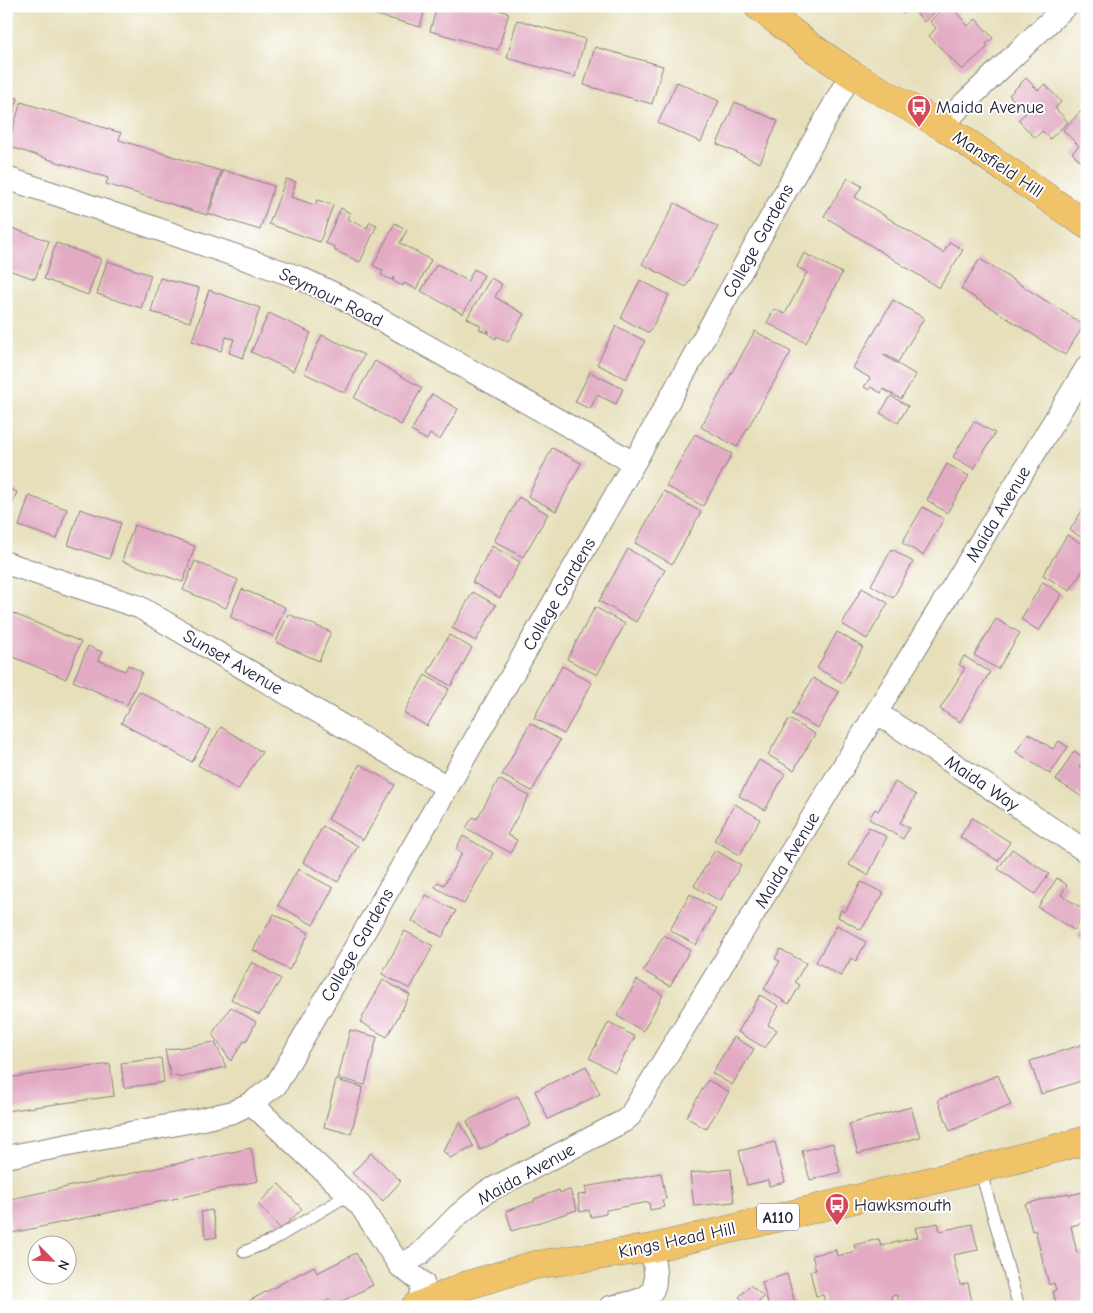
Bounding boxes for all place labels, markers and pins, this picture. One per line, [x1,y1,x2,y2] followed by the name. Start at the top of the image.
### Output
[906,94,932,128] bus stop icon: Maida Avenue
[936,97,1044,118] place label: Maida Avenue
[824,1192,850,1226] bus stop icon: Hawksmouth
[854,1195,952,1216] place label: Hawksmouth

